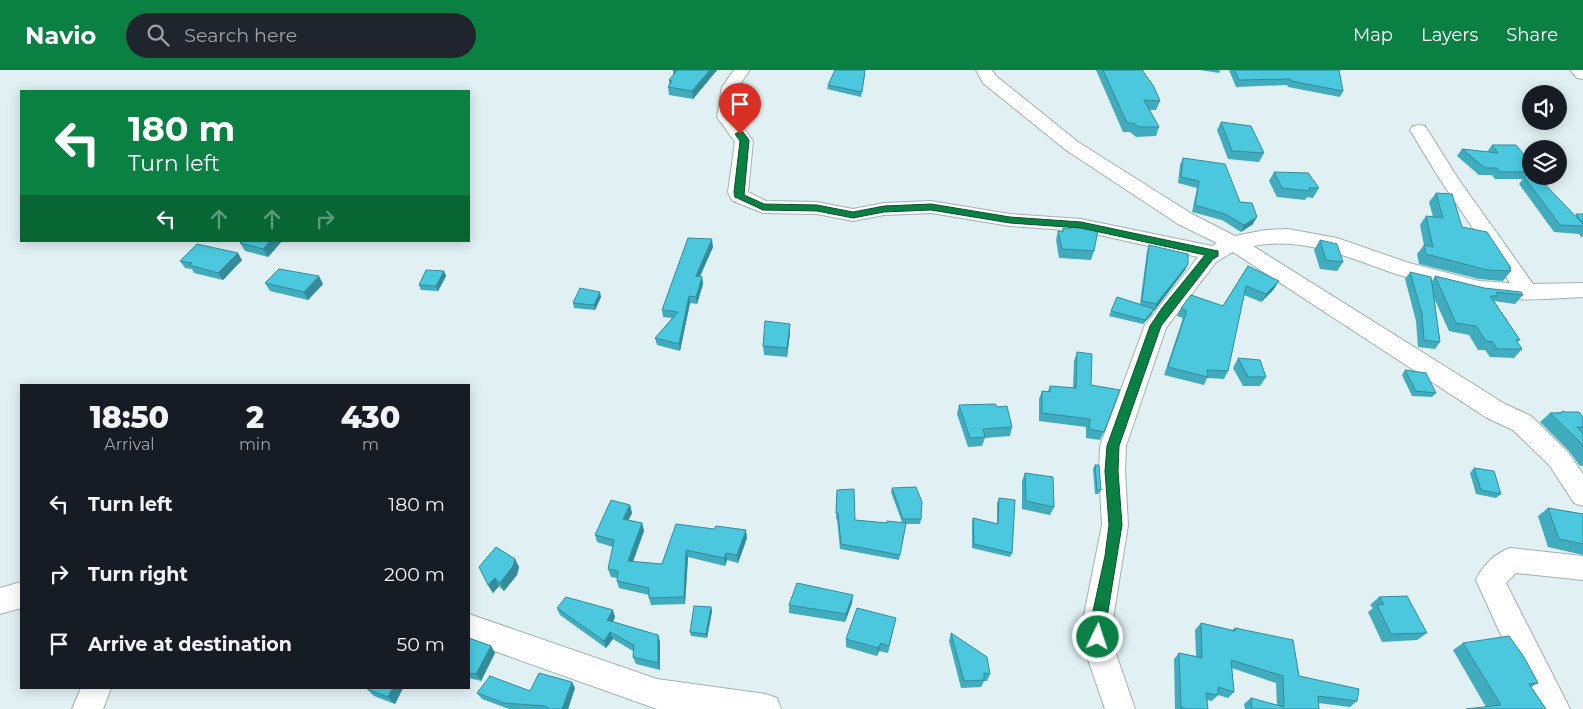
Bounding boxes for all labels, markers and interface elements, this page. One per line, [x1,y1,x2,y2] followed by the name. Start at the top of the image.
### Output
[126,13,476,58] search box
[25,21,96,50] text: Navio
[144,21,172,49] icon: search
[184,24,297,47] text: Search here
[1353,24,1393,46] text: Map
[1421,24,1478,46] text: Layers
[1506,24,1558,46] text: Share
[719,83,761,134] pin
[1522,85,1567,185] map controls
[1522,85,1567,130] button: sound
[726,90,754,118] icon: arrive
[128,107,235,150] text: 180 m
[45,110,110,175] icon: left
[1522,140,1567,185] button: layers
[128,150,220,177] text: Turn left
[152,205,180,233] icon: left
[205,205,233,233] icon: ahead
[258,205,286,233] icon: ahead
[311,205,339,233] icon: right
[90,399,169,436] text: 18:50
[246,399,264,436] text: 2
[341,399,400,436] text: 430
[104,435,155,454] text: Arrival
[239,435,271,454] text: min
[362,435,379,454] text: m
[45,490,73,518] icon: left
[88,493,173,516] text: Turn left
[388,493,445,516] text: 180 m
[45,560,73,588] icon: right
[88,563,188,586] text: Turn right
[384,563,445,586] text: 200 m
[1071,610,1123,662] position arrow
[45,630,73,658] icon: arrive
[88,633,292,656] text: Arrive at destination
[397,633,445,656] text: 50 m

